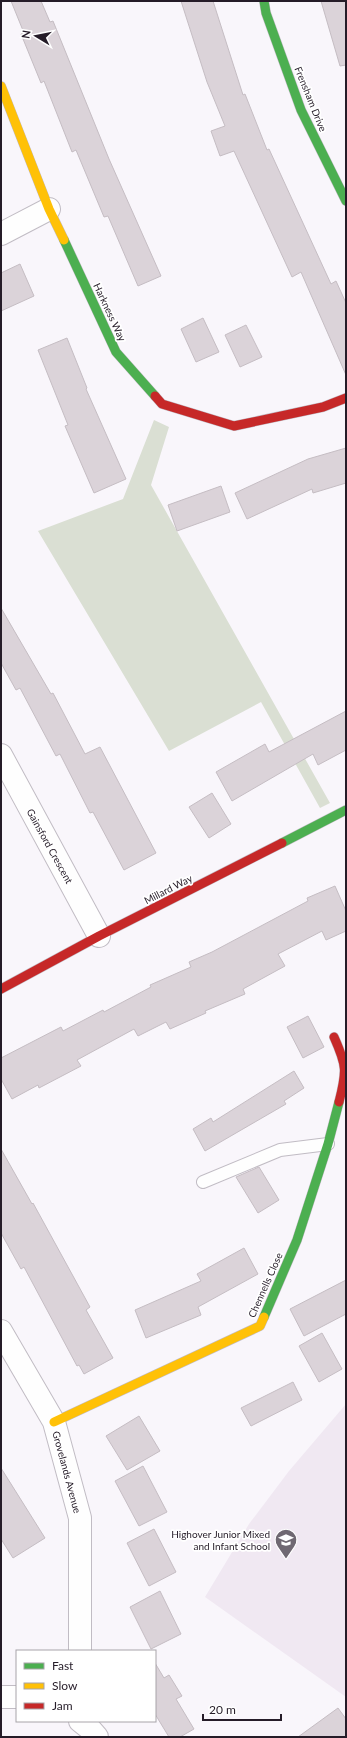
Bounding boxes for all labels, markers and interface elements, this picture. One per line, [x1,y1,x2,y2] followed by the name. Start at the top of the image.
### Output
[16,16,56,56] north arrow
[19,29,33,39] text: N
[293,65,329,133] street label: Frensham Drive
[91,281,129,344] street label: Harkness Way
[24,806,76,886] street label: Gainsford Crescent
[142,871,195,906] street label: Millard Way
[245,1251,285,1319] street label: Chennells Close
[50,1430,84,1514] street label: Grovelands Avenue
[273,1527,299,1560] school or university icon: Highover Junior Mixed and Infant School
[171,1528,270,1552] place label: Highover Junior Mixed and Infant School
[16,1650,156,1722] legend
[52,1658,74,1673] text: Fast
[52,1678,78,1693] text: Slow
[203,1696,281,1722] scale bar
[52,1698,73,1713] text: Jam
[209,1702,236,1717] text: 20 m

